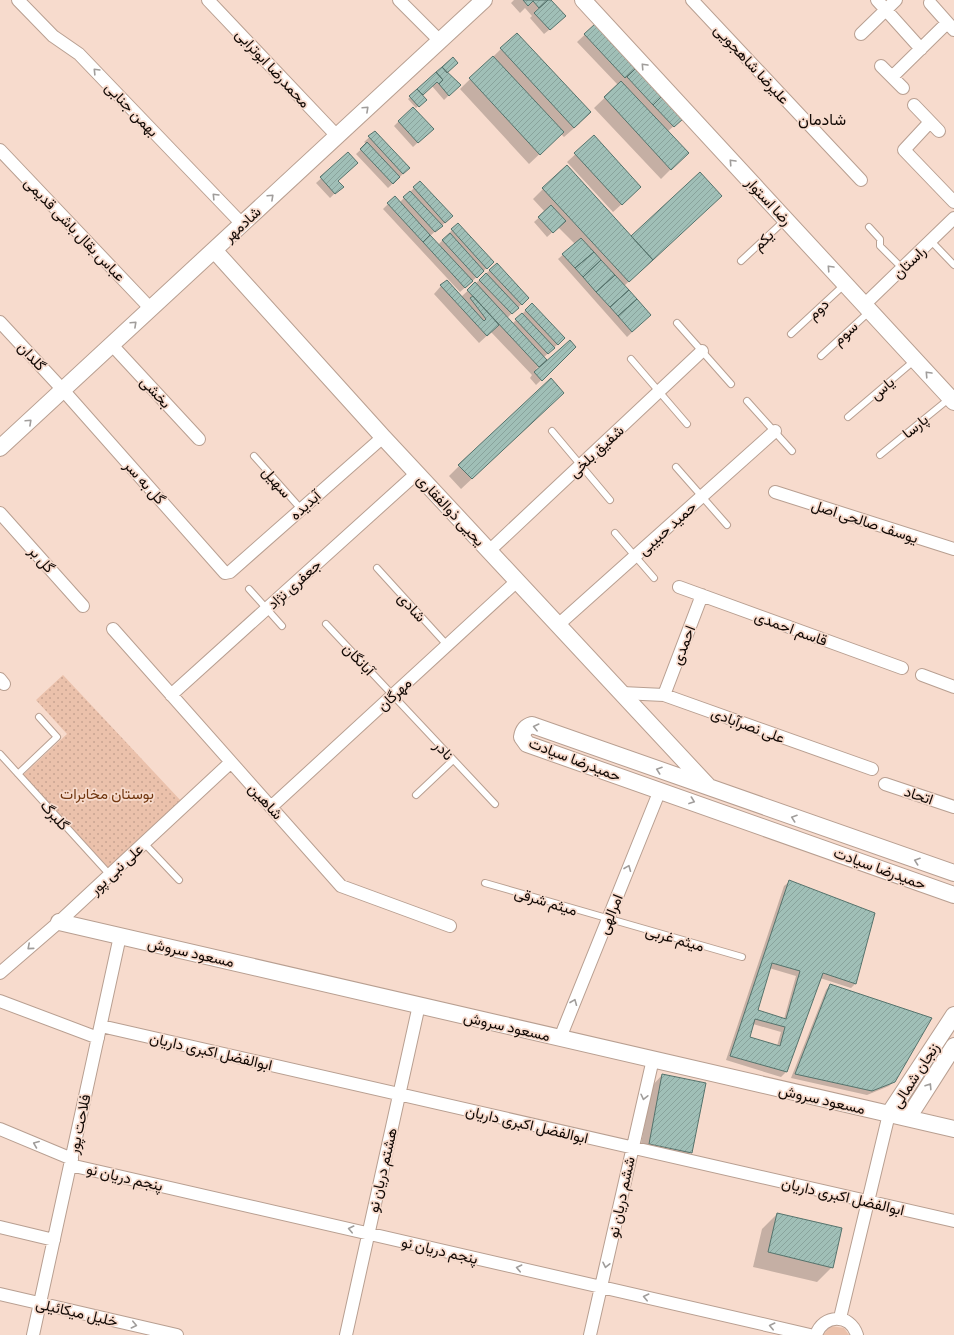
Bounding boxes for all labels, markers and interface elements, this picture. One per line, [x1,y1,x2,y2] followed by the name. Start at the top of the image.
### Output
[709,20,794,109] street label: علیرضا شاهجویی
[231,24,315,112] street label: محمدرضا ابوترابی
[641,63,649,71] one-way arrow
[94,68,101,76] one-way arrow
[100,78,163,141] street label: بهمن جنابی
[361,106,369,114] one-way arrow
[798,109,846,129] district label: شادمان
[730,159,737,167] one-way arrow
[741,172,796,229] street label: رضا استوار
[20,173,130,286] street label: عباس بقال باشی قدیمی
[212,193,220,201] one-way arrow
[266,195,274,202] one-way arrow
[219,202,265,247] street label: شادمهر
[749,226,778,255] street label: یکم
[888,242,930,282] street label: راستان
[828,265,835,272] one-way arrow
[803,294,833,324] street label: دوم
[828,317,862,350] street label: سوم
[129,321,137,329] one-way arrow
[14,337,50,375] street label: گلدان
[925,371,932,378] one-way arrow
[136,372,176,413] street label: بخشی
[866,372,899,405] street label: یاس
[898,410,933,443] street label: پارسا
[24,419,31,426] one-way arrow
[564,421,628,482] street label: شفیق بلخی
[120,455,170,508] street label: گل به سر
[258,462,296,502] street label: سهیل
[412,470,489,551] street label: یحیی ذوالفقاری
[285,485,326,524] street label: آبدیده
[809,495,921,548] street label: یوسف صالحی اصل
[634,497,701,560] street label: حمید حبیبی
[24,541,59,577] street label: گل بر
[263,555,325,614] street label: جعفری نژاد
[393,588,430,627] street label: شادی
[752,606,830,651] street label: قاسم احمدی
[667,623,700,668] street label: احمدی
[339,639,380,680] street label: آبانگان
[373,673,415,715] street label: مهرگان
[708,703,788,748] street label: علی نصرآبادی
[533,724,539,732] one-way arrow
[526,733,624,785] street label: حمیدرضا سیادت
[429,735,458,764] street label: نادر
[655,766,662,775] one-way arrow
[244,779,288,824] street label: شاهین
[902,781,936,809] street label: اتحاد
[60,784,154,803] park label: بوستان مخابرات
[37,796,74,834] street label: گلبرگ
[689,797,696,805] one-way arrow
[791,814,798,822] one-way arrow
[84,839,148,900] street label: علی نبی پور
[831,842,929,894] street label: حمیدرضا سیادت
[914,857,921,865] one-way arrow
[624,865,632,872] one-way arrow
[512,882,580,920] street label: میثم شرقی
[593,891,628,937] street label: امرالهی
[643,921,707,956] street label: میثم غربی
[146,933,236,972] street label: مسعود سروش
[27,943,35,950] one-way arrow
[570,998,578,1005] one-way arrow
[462,1007,552,1046] street label: مسعود سروش
[148,1028,274,1075] street label: ابوالفضل اکبری داریان
[887,1039,944,1112] street label: زنجان شمالی
[777,1080,867,1119] street label: مسعود سروش
[924,1083,931,1090] one-way arrow
[63,1092,96,1157] street label: فلاحت پور
[640,1094,648,1100] one-way arrow
[464,1101,590,1148] street label: ابوالفضل اکبری داریان
[363,1126,402,1214] street label: هشتم دریان‌ نو
[32,1141,40,1149] one-way arrow
[603,1155,640,1239] street label: ششم دریان‌ نو
[85,1159,165,1196] street label: پنجم دریان‌ نو
[780,1173,906,1220] street label: ابوالفضل اکبری داریان
[348,1226,355,1234] one-way arrow
[400,1232,480,1269] street label: پنجم دریان‌ نو
[603,1262,611,1268] one-way arrow
[516,1264,523,1273] one-way arrow
[34,1293,120,1332] street label: خلیل میکائیلی
[643,1294,649,1302] one-way arrow
[130,1320,137,1328] one-way arrow
[769,1323,776,1331] one-way arrow

